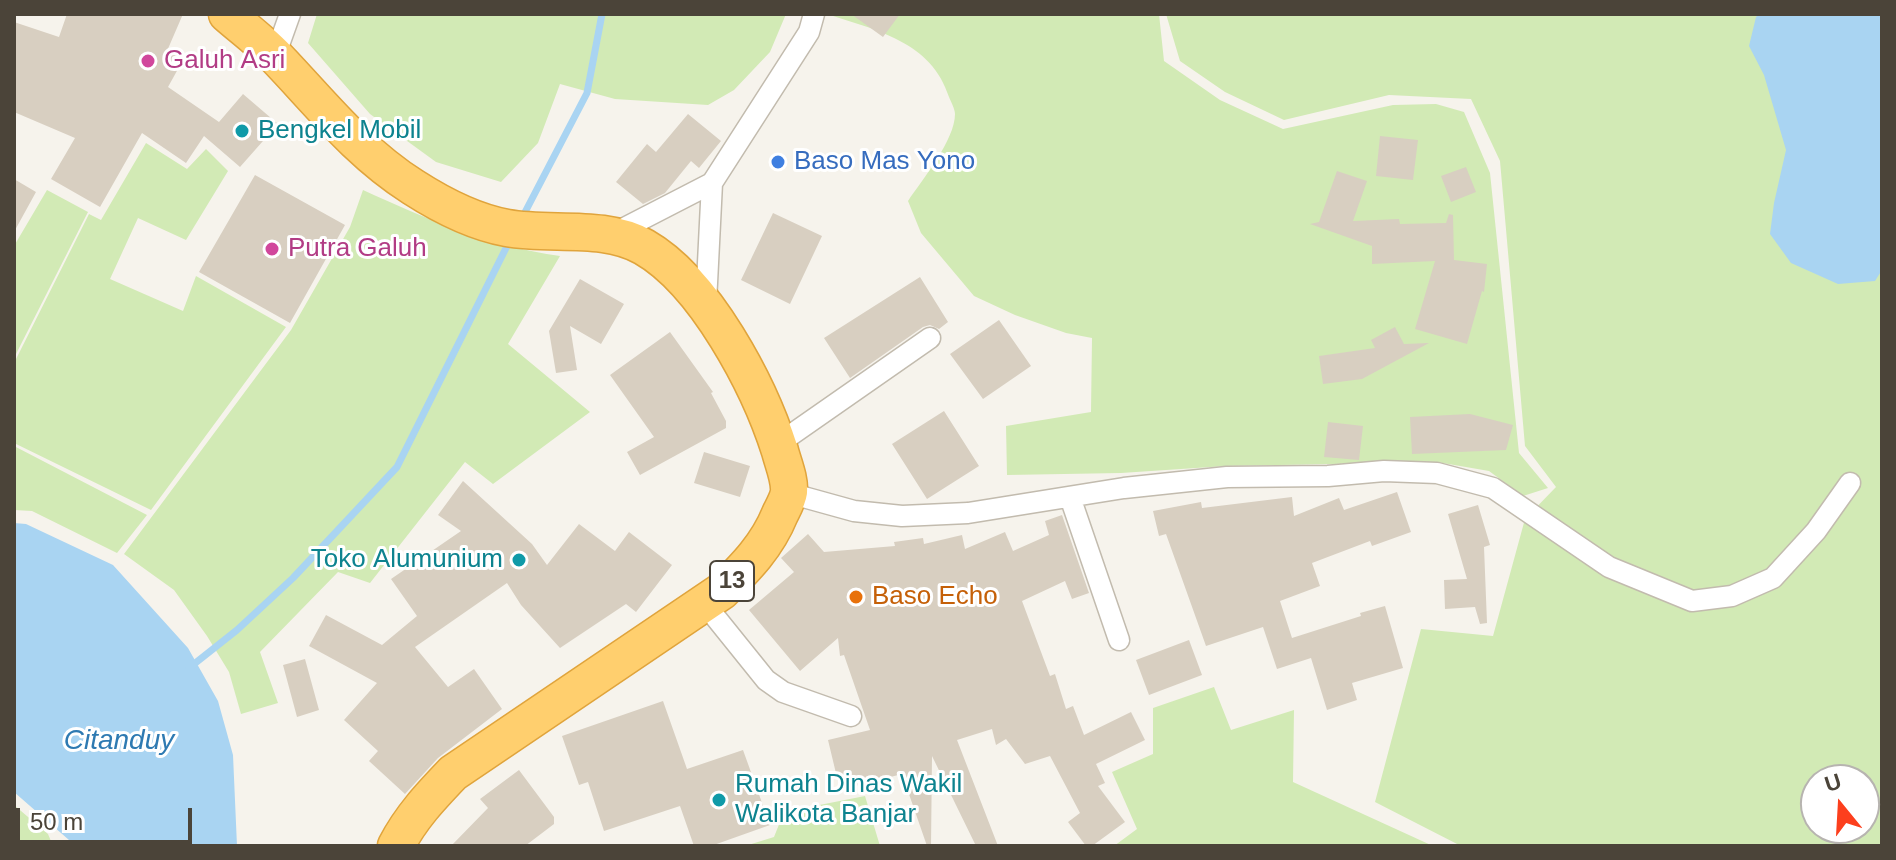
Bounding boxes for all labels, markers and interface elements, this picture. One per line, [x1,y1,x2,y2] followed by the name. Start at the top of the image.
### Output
[164,45,285,77] place label: Galuh Asri
[139,52,157,70] marker: Galuh Asri
[258,115,421,147] place label: Bengkel Mobil
[233,122,251,140] marker: Bengkel Mobil
[794,146,975,178] place label: Baso Mas Yono
[769,153,787,171] marker: Baso Mas Yono
[288,233,427,265] place label: Putra Galuh
[263,240,281,258] marker: Putra Galuh
[311,544,503,576] place label: Toko Alumunium
[510,551,528,569] marker: Toko Alumunium
[710,561,754,601] road number: 13
[872,581,998,613] place label: Baso Echo
[847,588,865,606] marker: Baso Echo
[64,724,174,758] water label: Citanduy
[1800,764,1880,844] north arrow
[1822,768,1844,797] text: U
[735,769,962,830] place label: Rumah Dinas Wakil Walikota Banjar
[710,791,728,809] marker: Rumah Dinas Wakil Walikota Banjar
[20,792,196,842] scale bar
[30,808,83,835] text: 50 m

